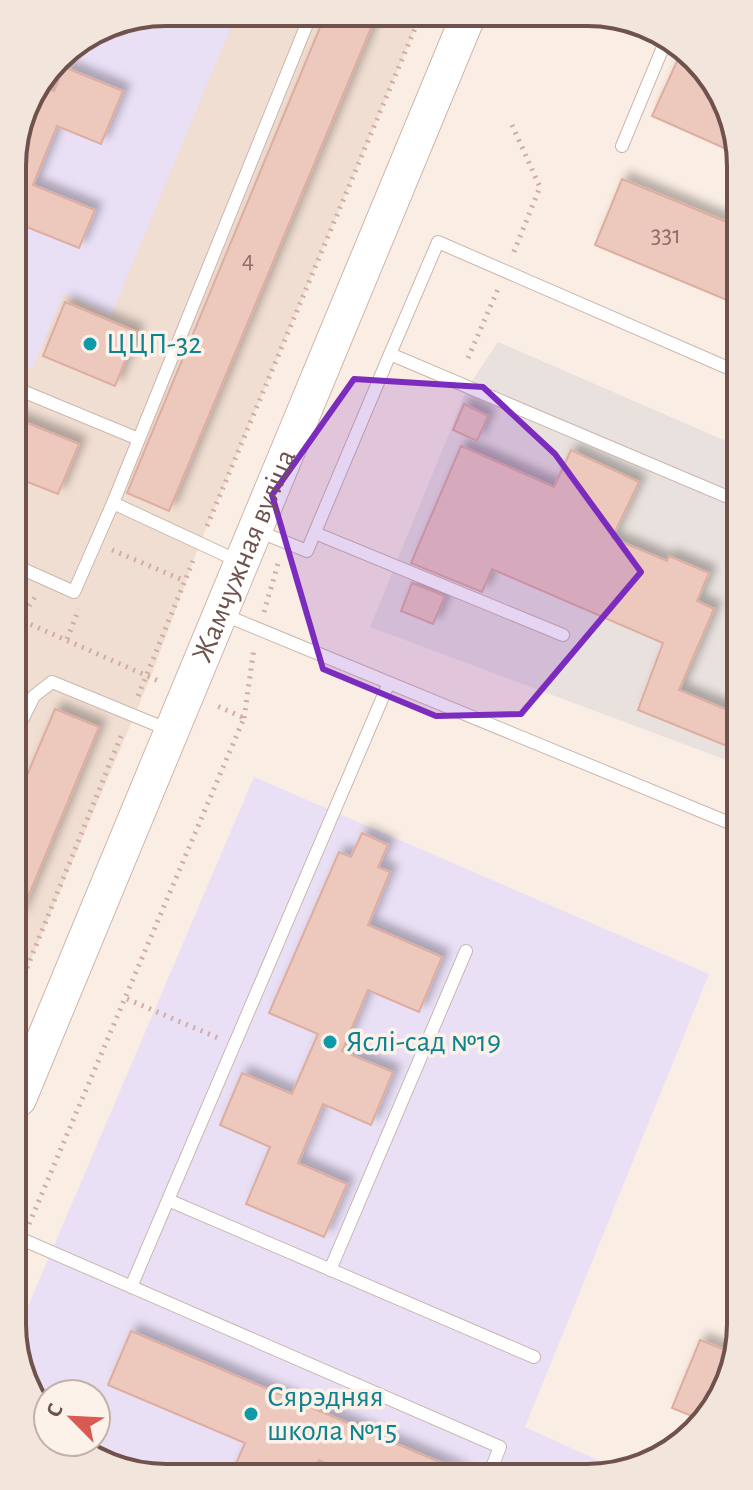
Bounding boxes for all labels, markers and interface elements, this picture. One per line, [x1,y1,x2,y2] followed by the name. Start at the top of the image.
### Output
[651,222,681,248] house number: 331
[242,247,254,273] house number: 4
[106,329,202,359] place label: ЦЦП-32
[81,335,99,353] marker: ЦЦП-32
[187,445,302,667] street label: Жамчужная вуліца
[346,1027,501,1057] place label: Яслі-сад №19
[321,1033,339,1051] marker: Яслі-сад №19
[32,1378,112,1458] north arrow
[267,1382,397,1446] place label: Сярэдняя школа №15
[42,1400,67,1420] text: С
[242,1405,260,1423] marker: Сярэдняя школа №15

